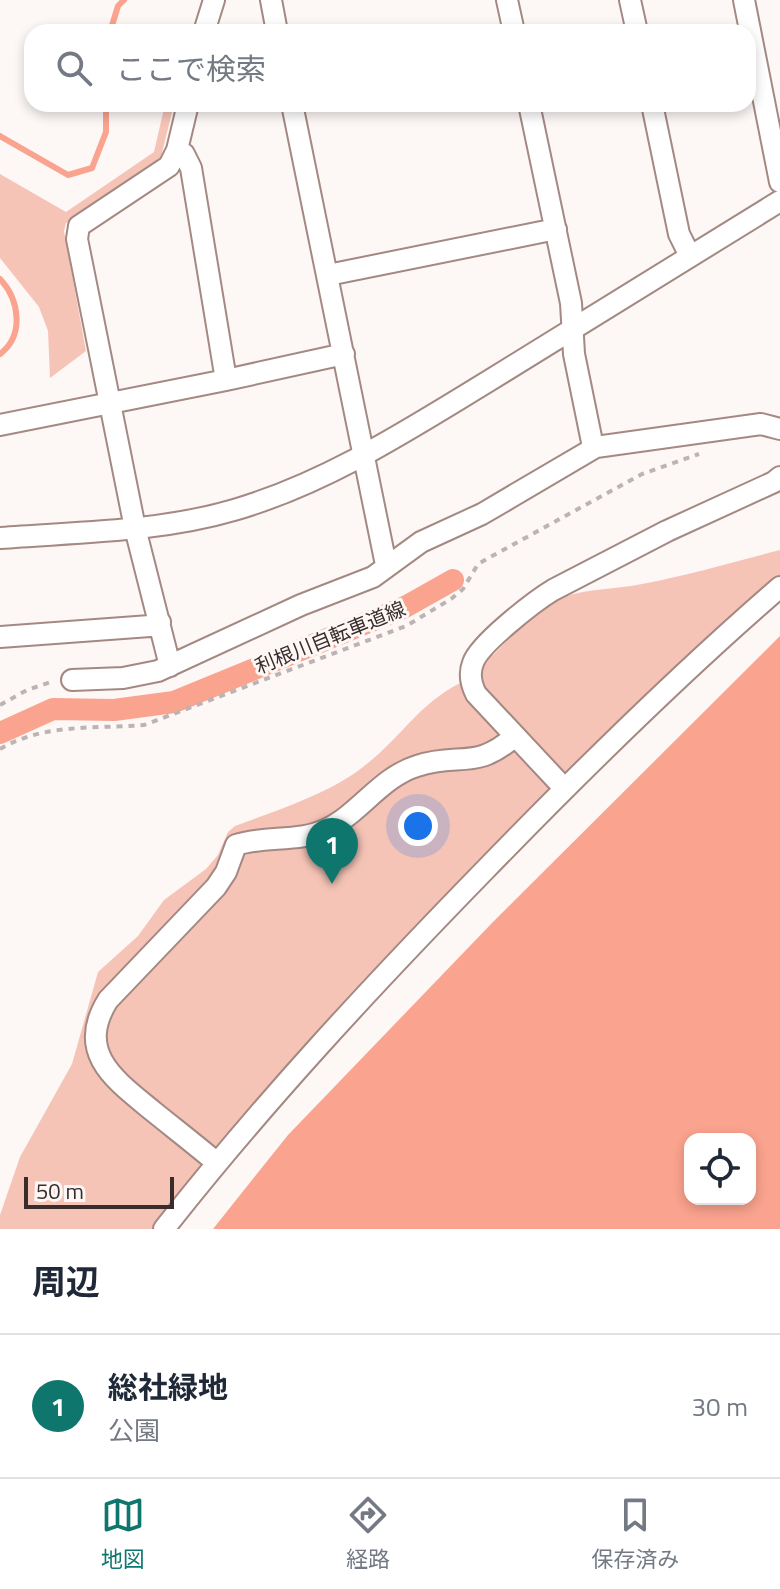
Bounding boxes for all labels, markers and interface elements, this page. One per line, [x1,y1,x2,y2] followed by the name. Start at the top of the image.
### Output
[24,24,756,112] search box
[52,46,96,90] icon: search
[116,46,266,92] text: ここで検索
[250,593,410,681] street label: 利根川自転車道線
[398,806,438,846] your location
[306,818,358,884] pin: 1
[684,1133,756,1205] map controls
[684,1133,756,1205] button: locate
[24,1173,174,1209] scale bar
[36,1174,84,1208] text: 50 m
[32,1255,100,1307] text: 周辺
[108,1364,228,1410] text: 総社緑地
[51,1387,65,1426] text: 1
[691,1387,748,1426] text: 30 m
[108,1411,160,1450] text: 公園
[101,1493,145,1576] tab: 地図
[346,1493,390,1576] tab: 経路
[591,1493,679,1576] tab: 保存済み

